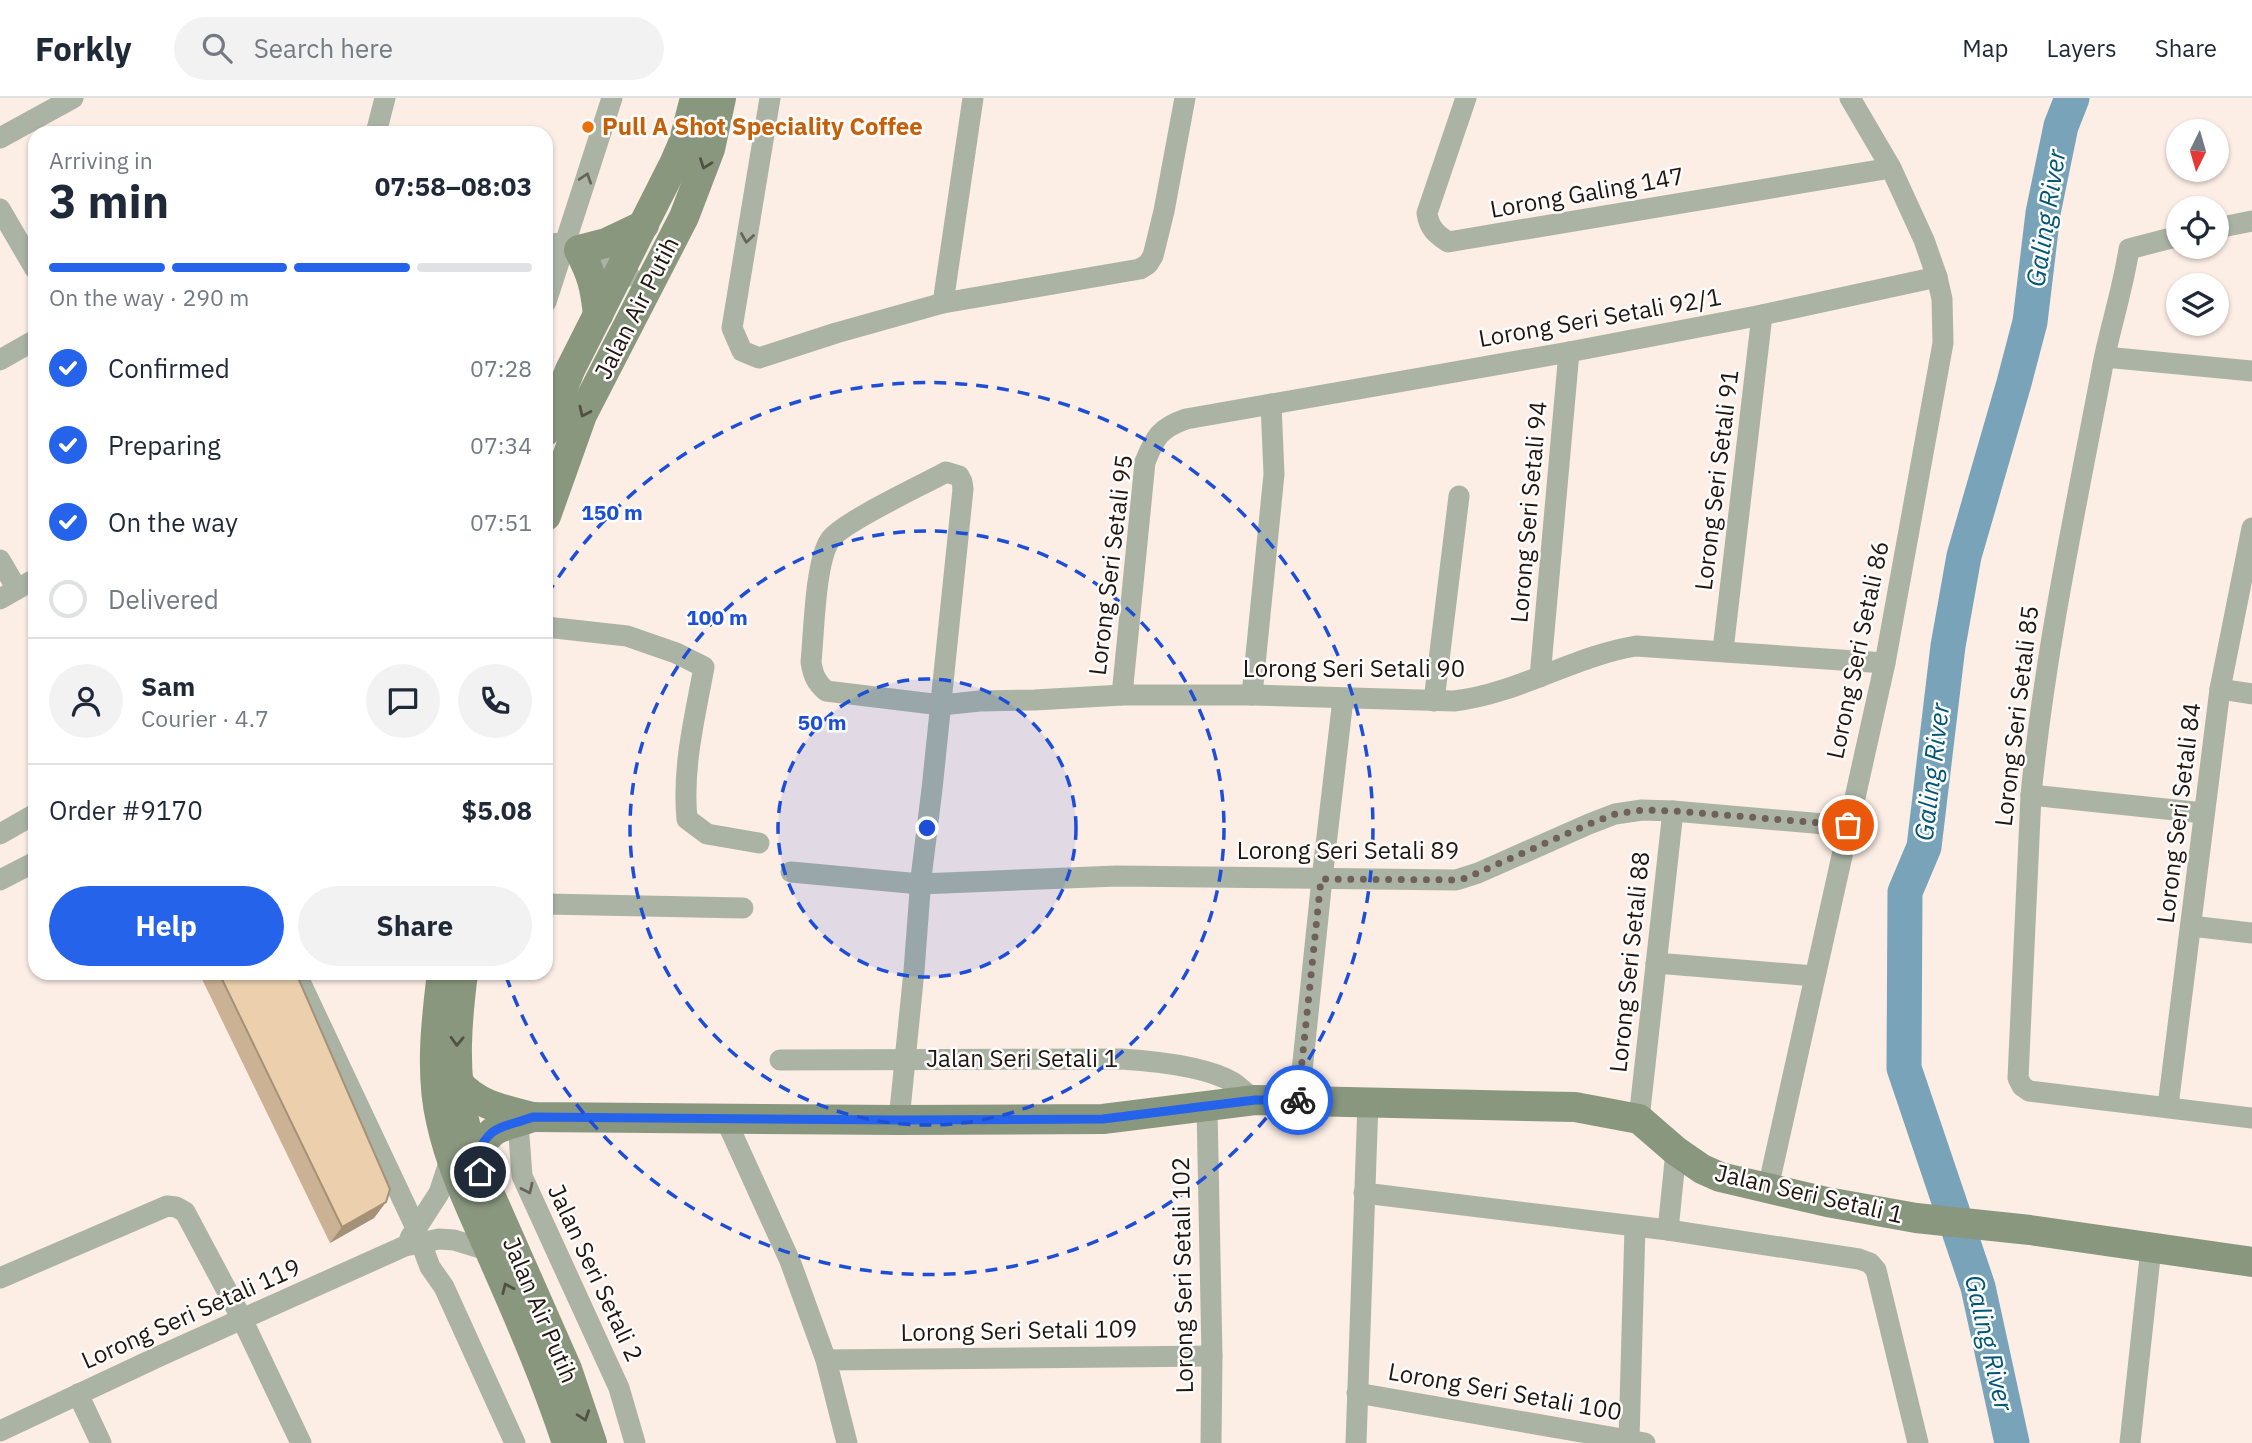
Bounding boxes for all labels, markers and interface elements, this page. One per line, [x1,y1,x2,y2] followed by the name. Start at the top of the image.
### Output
[174,17,664,80] search box
[35,27,132,70] text: Forkly
[198,29,236,67] icon: search
[254,31,393,65] text: Search here
[1962,32,2009,64] text: Map
[2047,32,2117,64] text: Layers
[2155,32,2217,64] text: Share
[602,110,923,142] place label: Pull A Shot Speciality Coffee
[580,119,596,135] marker: Pull A Shot Speciality Coffee
[2166,119,2230,182] north arrow
[2166,119,2229,336] map controls
[49,145,153,175] text: Arriving in
[2017,145,2073,289] water label: Galing River
[699,158,713,170] one-way arrow
[1487,159,1686,225] street label: Lorong Galing 147
[375,169,532,203] text: 07:58–08:03
[49,171,169,231] text: 3 min
[578,173,592,185] one-way arrow
[2166,196,2229,259] button: locate
[586,231,686,384] street label: Jalan Air Putih
[740,232,755,244] one-way arrow
[2166,273,2229,336] button: layers
[1476,280,1724,354] street label: Lorong Seri Setali 92/1
[49,282,249,312] text: On the way · 290 m
[49,349,87,387] icon: check
[108,351,230,385] text: Confirmed
[470,353,532,383] text: 07:28
[1687,368,1745,592] street label: Lorong Seri Setali 91
[1502,400,1554,624] street label: Lorong Seri Setali 94
[578,405,592,417] one-way arrow
[49,426,87,464] icon: check
[108,428,221,462] text: Preparing
[470,430,532,460] text: 07:34
[1081,453,1139,677] street label: Lorong Seri Setali 95
[581,498,643,526] text: 150 m
[49,503,87,541] icon: check
[108,505,238,539] text: On the way
[470,507,532,537] text: 07:51
[1818,538,1896,762] street label: Lorong Seri Setali 86
[108,582,219,616] text: Delivered
[686,603,748,631] text: 100 m
[1987,604,2045,828] street label: Lorong Seri Setali 85
[1243,652,1465,684] street label: Lorong Seri Setali 90
[49,664,123,738] button: person
[366,664,440,738] button: chat
[458,664,532,738] button: phone
[141,669,195,703] text: Sam
[1906,700,1956,843] water label: Galing River
[2149,701,2207,925] street label: Lorong Seri Setali 84
[141,703,269,733] text: Courier · 4.7
[798,708,846,736] text: 50 m
[49,793,203,827] text: Order #9170
[462,793,532,827] text: $5.08
[1818,795,1878,855] pin
[1829,806,1867,844] icon: bag
[915,816,939,840] centre of rings
[1237,834,1459,866] street label: Lorong Seri Setali 89
[1601,850,1657,1074] street label: Lorong Seri Setali 88
[49,886,284,966] button: Help
[298,886,532,966] button: Share
[450,1036,465,1047] one-way arrow
[926,1042,1118,1074] street label: Jalan Seri Setali 1
[1263,1065,1333,1135] courier
[1279,1081,1317,1119] icon: bike
[450,1142,510,1202] pin
[461,1153,499,1191] icon: home
[1164,1156,1200,1394] street label: Lorong Seri Setali 102
[1712,1156,1906,1230] street label: Jalan Seri Setali 1
[541,1179,651,1366] street label: Jalan Seri Setali 2
[520,1182,534,1194] one-way arrow
[496,1232,586,1388] street label: Jalan Air Putih
[76,1250,305,1376] street label: Lorong Seri Setali 119
[1958,1272,2022,1416] water label: Galing River
[501,1283,515,1296] one-way arrow
[900,1312,1138,1348] street label: Lorong Seri Setali 109
[1386,1355,1624,1427] street label: Lorong Seri Setali 100
[576,1409,590,1421] one-way arrow

